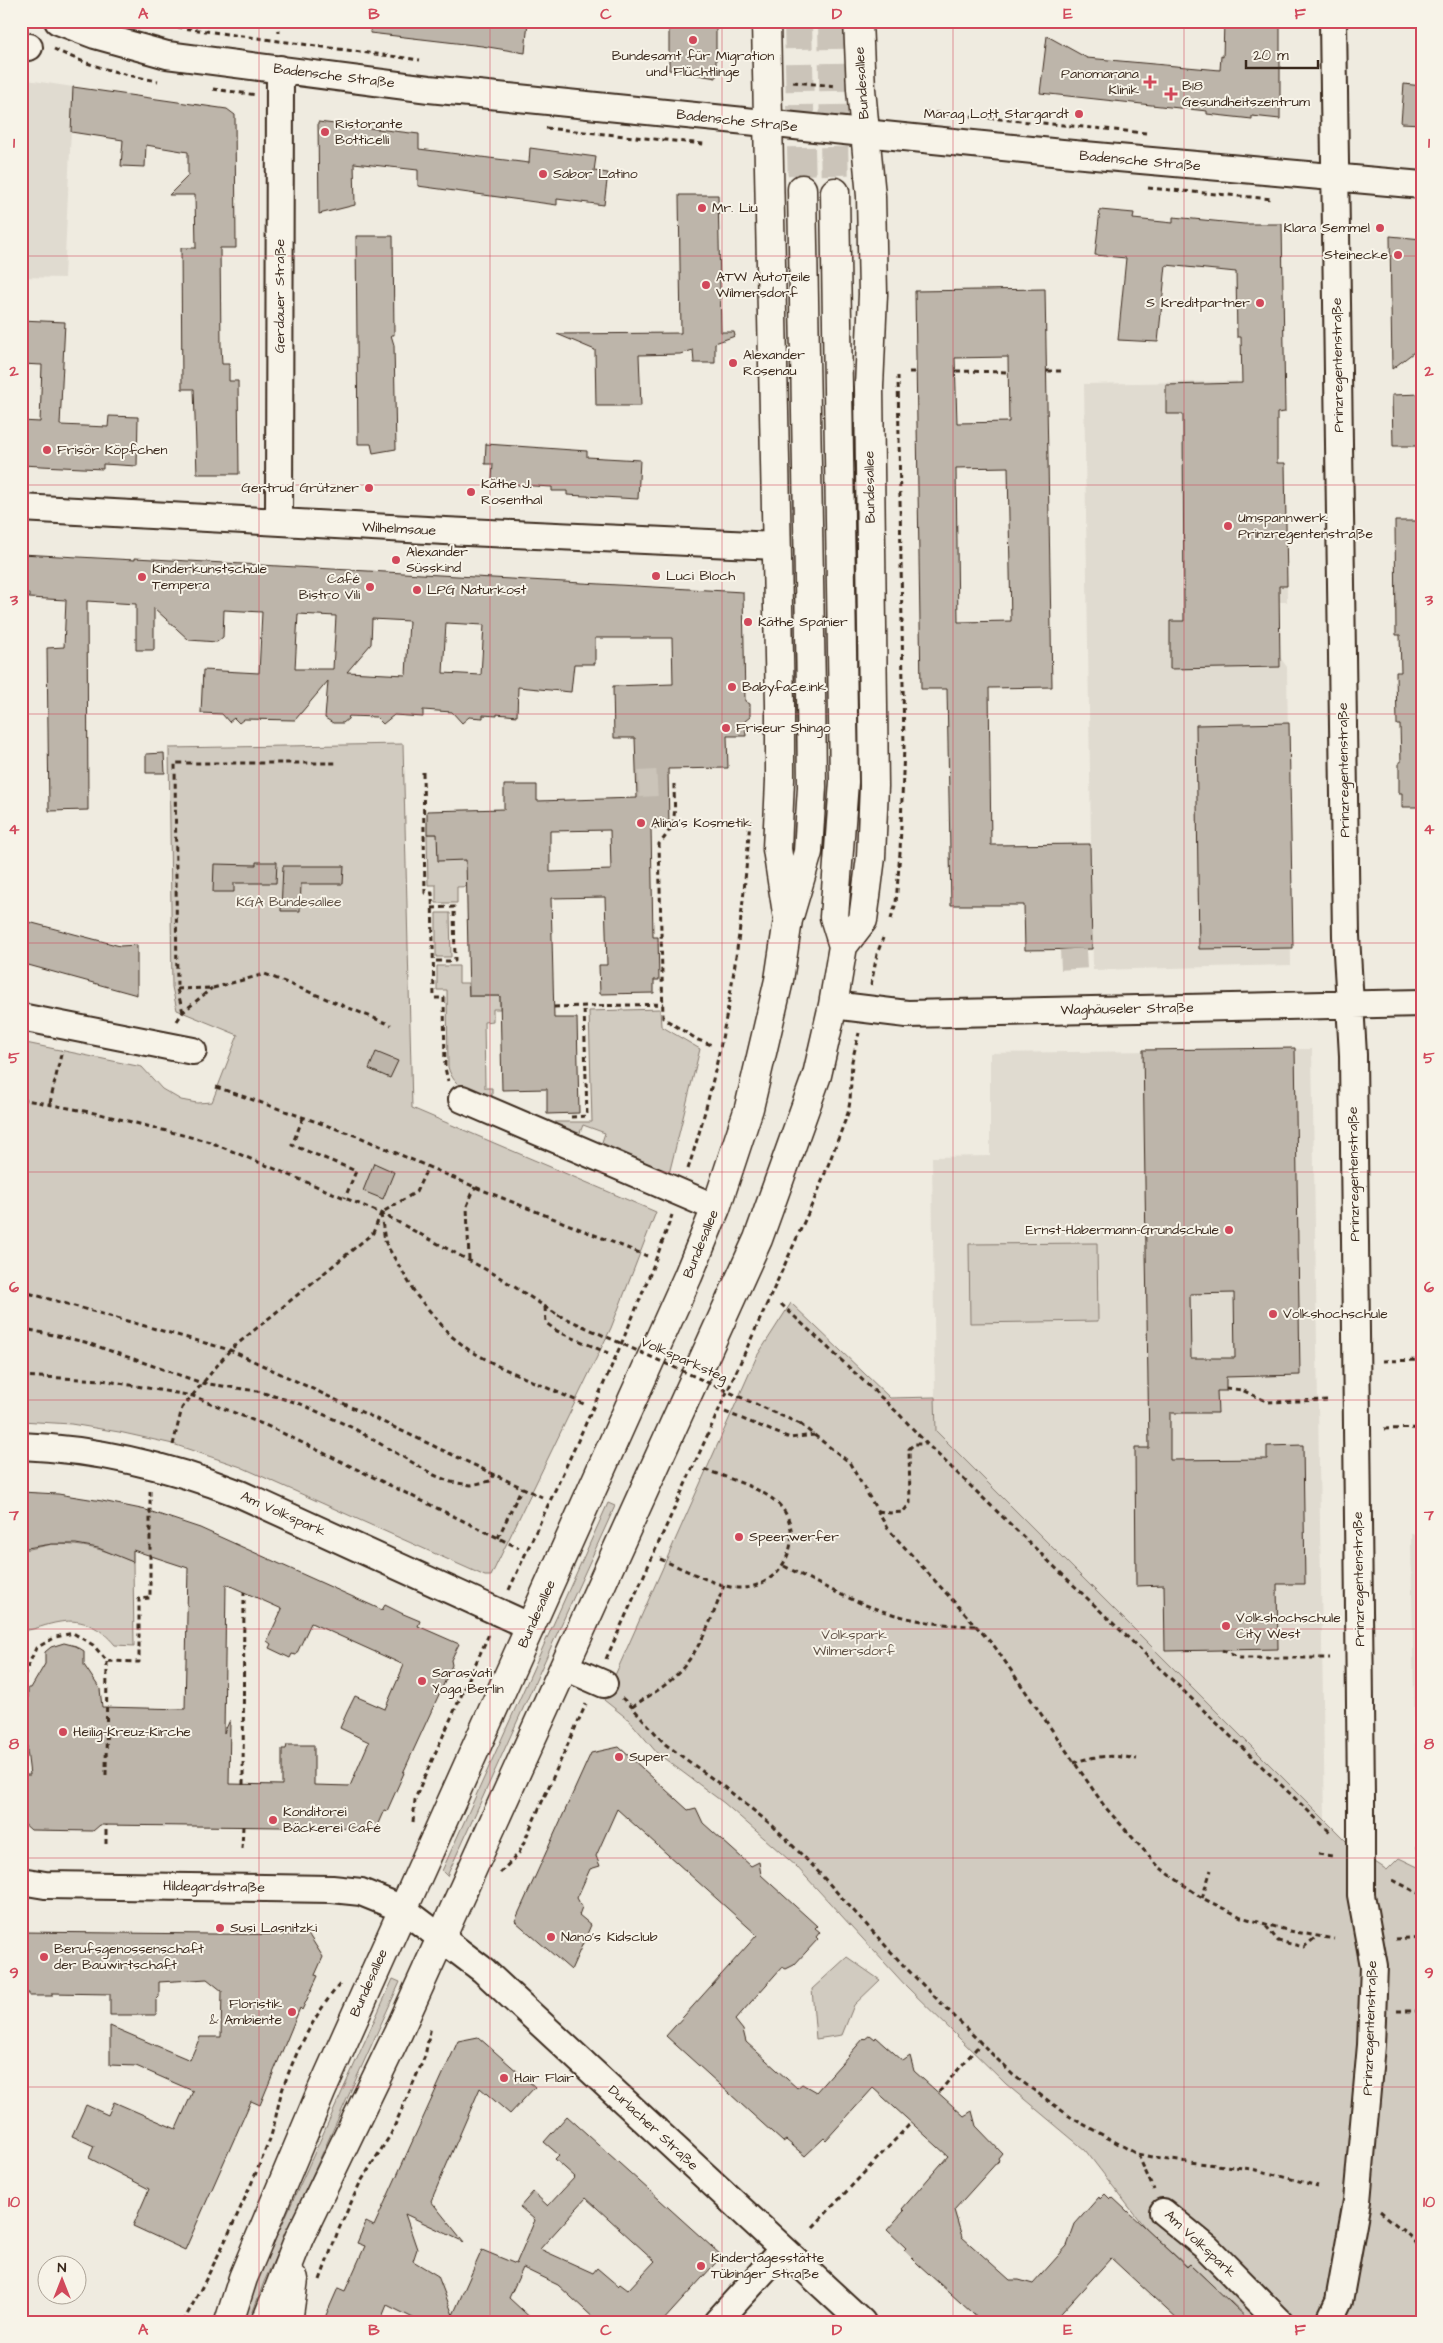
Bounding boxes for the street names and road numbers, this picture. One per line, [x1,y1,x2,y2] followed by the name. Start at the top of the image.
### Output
[849,46,875,120] street label: Bundesallee
[272,59,396,93] street label: Badensche Straße
[675,105,799,137] street label: Badensche Straße
[1078,146,1202,176] street label: Badensche Straße
[270,238,290,353] street label: Gerdauer Straße
[1327,297,1349,433] street label: Prinzregentenstraße
[859,450,881,523] street label: Bundesallee
[362,517,437,541] street label: Wilhelmsaue
[1333,702,1355,838] street label: Prinzregentenstraße
[1060,998,1194,1020] street label: Waghäuseler Straße
[1343,1106,1365,1242] street label: Prinzregentenstraße
[678,1206,724,1281] street label: Bundesallee
[637,1332,731,1388] street label: Volksparksteg
[237,1486,329,1542] street label: Am Volkspark
[1348,1511,1370,1647] street label: Prinzregentenstraße
[513,1576,561,1651] street label: Bundesallee
[163,1876,266,1898] street label: Hildegardstraße
[345,1945,393,2020] street label: Bundesallee
[1358,1960,1382,2096] street label: Prinzregentenstraße
[603,2081,703,2175] street label: Durlacher Straße
[1160,2206,1240,2283] street label: Am Volkspark

